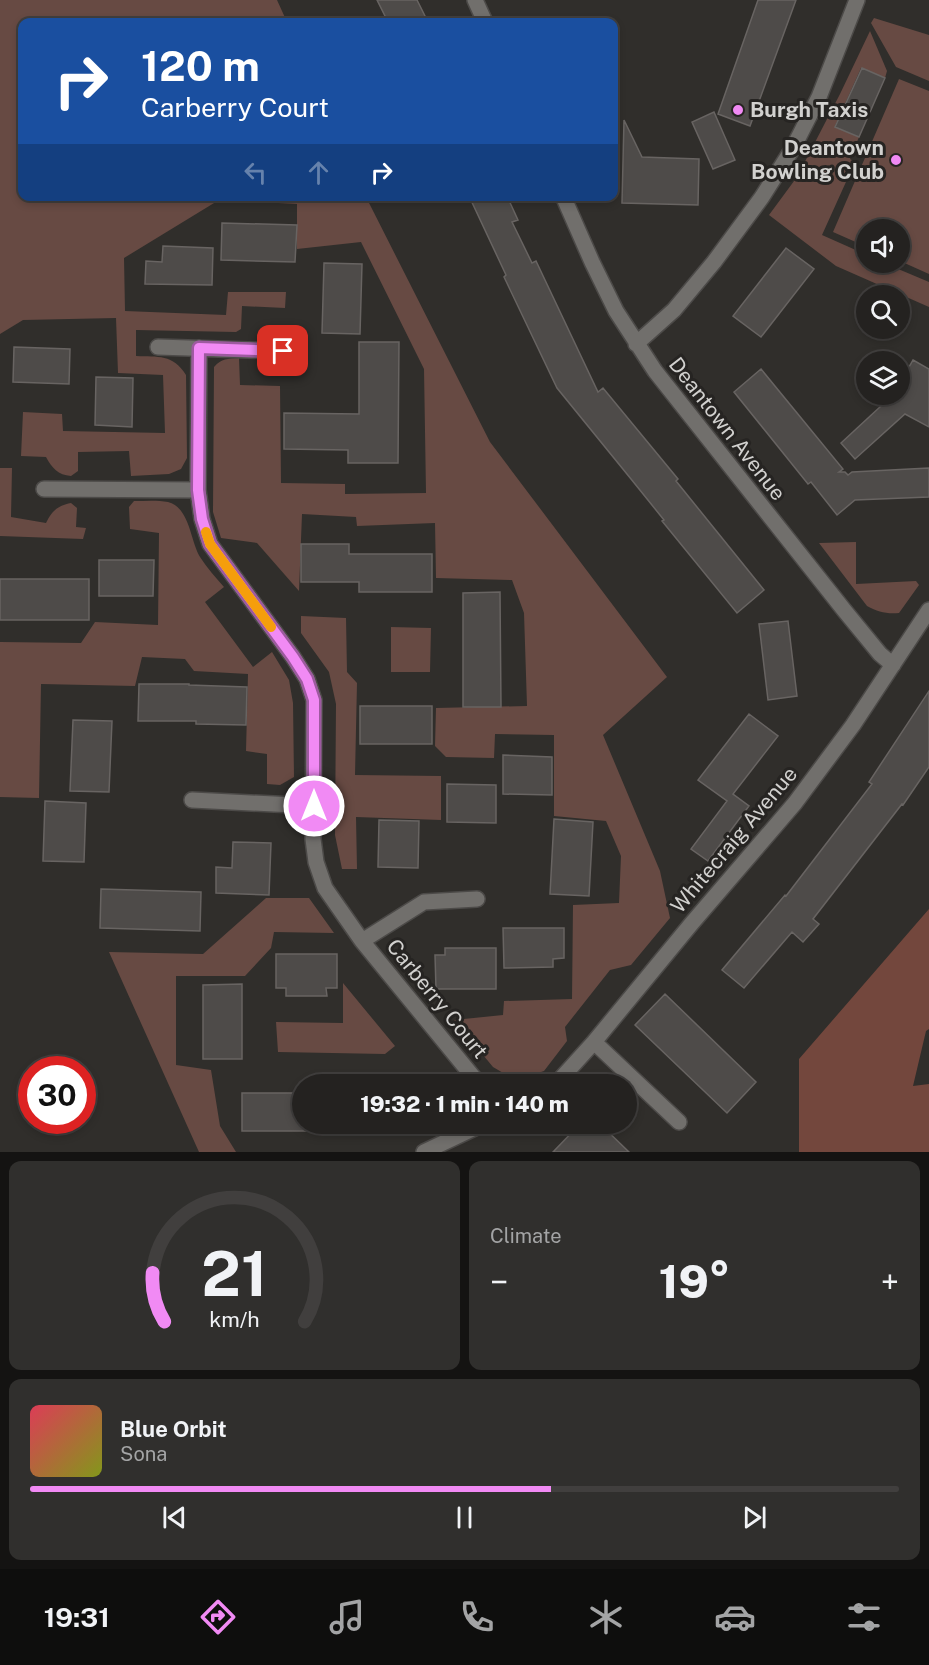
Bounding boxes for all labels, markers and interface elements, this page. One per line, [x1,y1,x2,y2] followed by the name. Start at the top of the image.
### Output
[141,41,260,90] text: 120 m
[42,42,120,120] icon: right
[141,91,329,123] text: Carberry Court
[750,97,868,122] place label: Burgh Taxis
[731,103,745,117] marker: Burgh Taxis
[751,135,884,184] place label: Deantown Bowling Club
[889,153,903,167] marker: Deantown Bowling Club
[239,156,272,189] icon: left
[302,156,335,189] icon: ahead
[365,156,398,189] icon: right
[856,219,910,405] map controls
[856,219,910,273] button: sound
[856,285,910,339] button: search
[257,325,308,376] pin
[266,334,299,367] icon: arrive
[856,351,910,405] button: layers
[664,352,791,505] street label: Deantown Avenue
[665,761,802,918] street label: Whitecraig Avenue
[282,774,346,838] position arrow
[382,934,493,1063] street label: Carberry Court
[18,1056,96,1134] speed limit sign: 30
[360,1091,569,1117] text: 19:32 · 1 min · 140 m
[490,1224,562,1248] text: Climate
[201,1237,268,1310] text: 21
[659,1255,730,1308] text: 19°
[490,1263,508,1301] text: −
[881,1263,899,1301] text: +
[209,1308,260,1333] text: km/h
[120,1416,227,1442] text: Blue Orbit
[120,1442,167,1466] text: Sona
[158,1501,191,1534] icon: previous
[448,1501,481,1534] icon: pause
[738,1501,771,1534] icon: next
[197,1596,239,1638] icon: directions
[326,1596,368,1638] icon: music
[456,1596,498,1638] icon: phone
[585,1596,627,1638] icon: climate
[714,1596,756,1638] icon: car
[843,1596,885,1638] icon: filters
[44,1601,110,1633] text: 19:31

